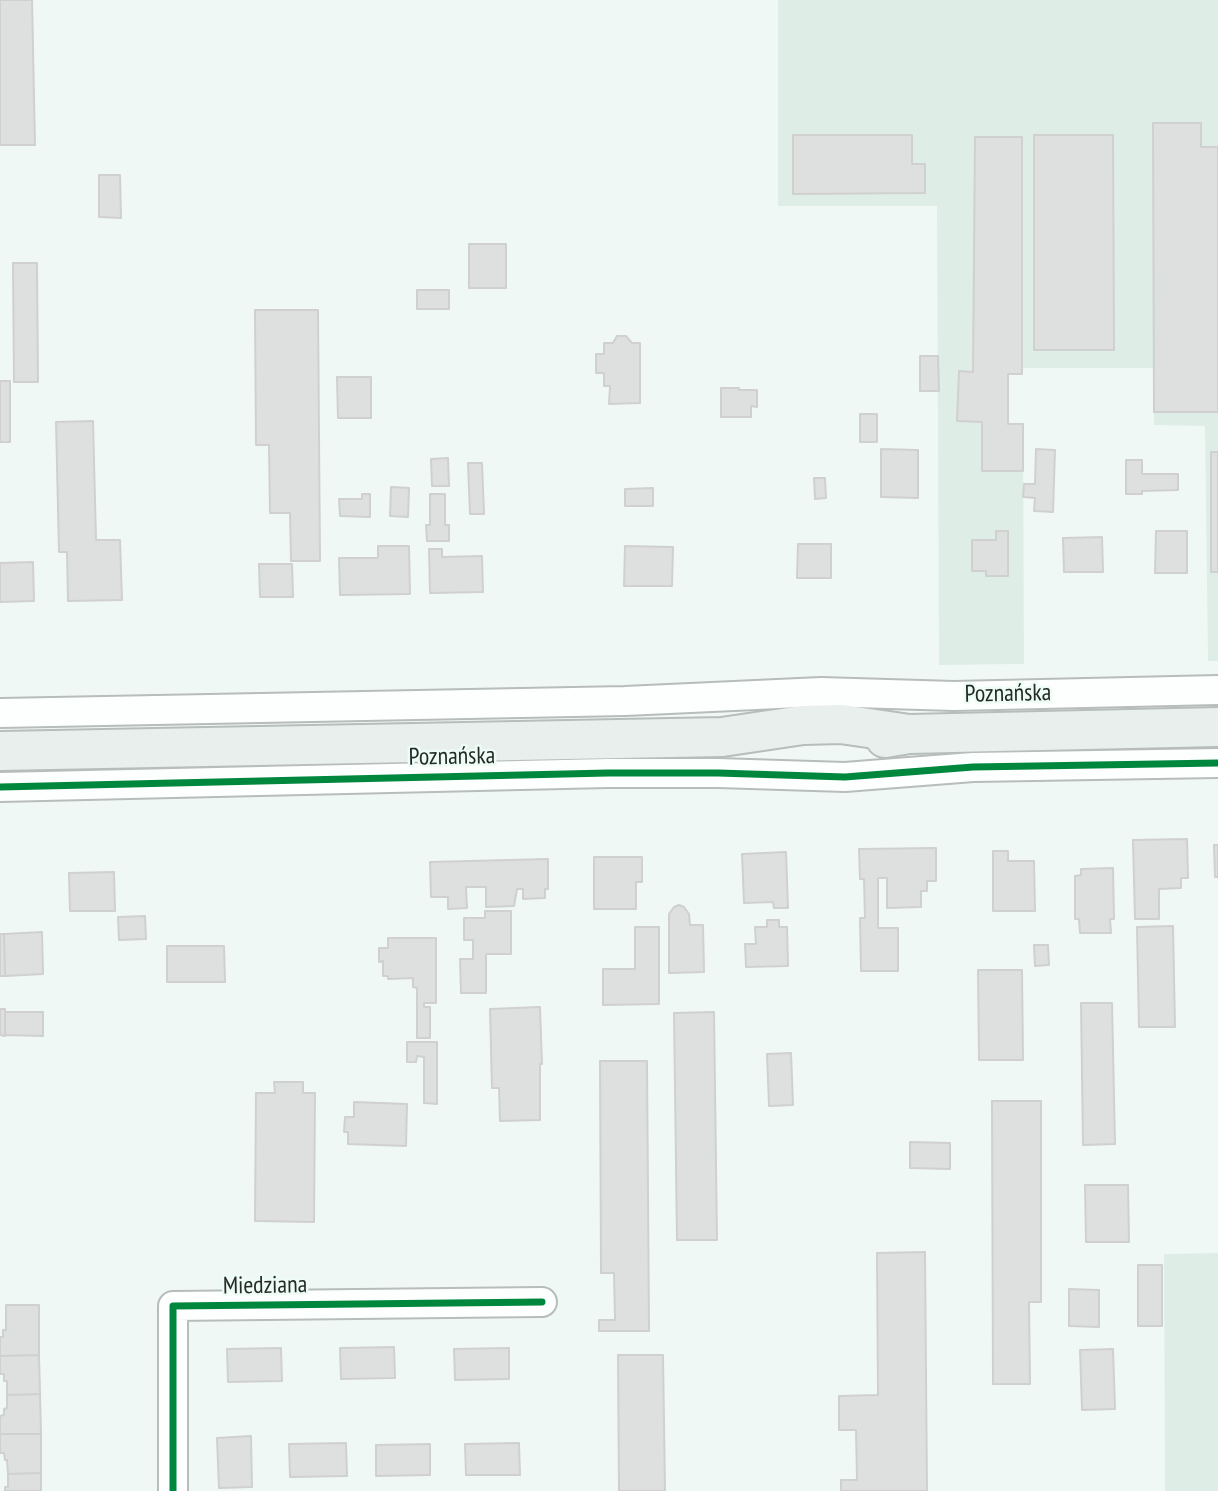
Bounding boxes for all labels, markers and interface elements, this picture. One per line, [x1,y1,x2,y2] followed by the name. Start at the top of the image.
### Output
[964,679,1052,709] street label: Poznańska
[408,742,496,772] street label: Poznańska
[223,1271,307,1301] street label: Miedziana

